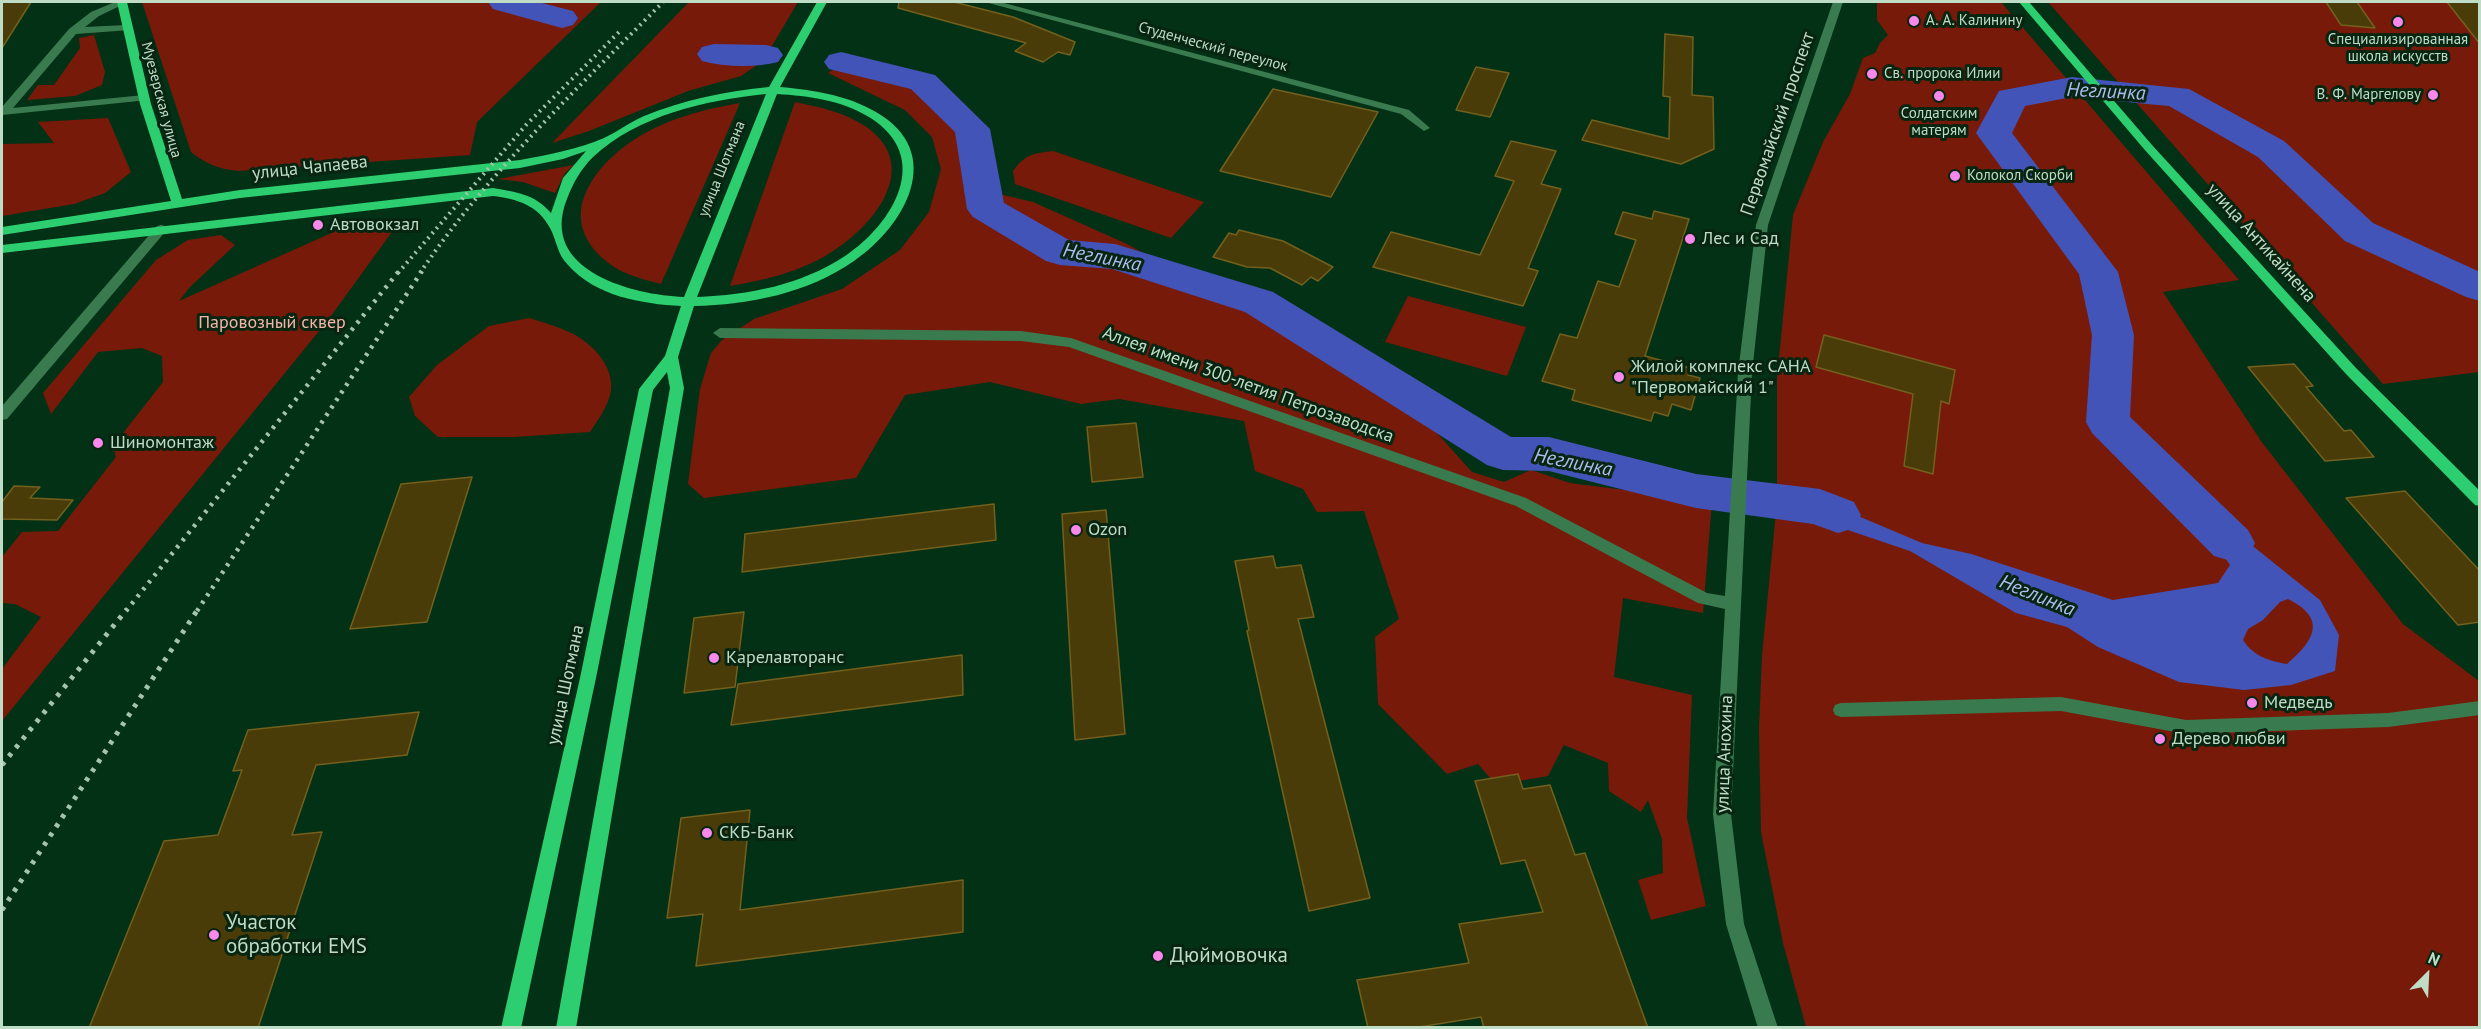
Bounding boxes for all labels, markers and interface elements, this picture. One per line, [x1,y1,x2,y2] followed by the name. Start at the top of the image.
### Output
[1926,12,2022,30] place label: А. А. Калинину
[1907,14,1921,28] marker: А. А. Калинину
[2391,15,2405,29] marker: Специализированная школа искусств
[1136,18,1290,76] street label: Студенческий переулок
[1736,29,1820,219] street label: Первомайский проспект
[2328,31,2468,66] place label: Специализированная школа искусств
[137,40,185,160] street label: Муезерская улица
[1884,65,2000,83] place label: Св. пророка Илии
[1865,67,1879,81] marker: Св. пророка Илии
[2066,78,2146,106] water label: Неглинка
[2316,86,2421,104] place label: В. Ф. Маргелову
[2426,88,2440,102] marker: В. Ф. Маргелову
[1932,89,1946,103] marker: Солдатским матерям
[1901,105,1977,140] place label: Солдатским матерям
[695,118,749,220] street label: улица Шотмана
[251,151,369,185] street label: улица Чапаева
[1967,167,2073,185] place label: Колокол Скорби
[1948,169,1962,183] marker: Колокол Скорби
[2202,179,2320,307] street label: улица Антикайнена
[330,214,419,236] place label: Автовокзал
[311,218,325,232] marker: Автовокзал
[1702,228,1779,250] place label: Лес и Сад
[1683,232,1697,246] marker: Лес и Сад
[1061,239,1143,277] water label: Неглинка
[198,312,346,334] park label: Паровозный сквер
[1100,322,1396,448] street label: Аллея имени 300-летия Петрозаводска
[1631,356,1810,398] place label: Жилой комплекс САНА "Первомайский 1"
[1612,370,1626,384] marker: Жилой комплекс САНА "Первомайский 1"
[110,432,214,454] place label: Шиномонтаж
[91,436,105,450] marker: Шиномонтаж
[1532,444,1614,482] water label: Неглинка
[1088,519,1127,541] place label: Ozon
[1069,523,1083,537] marker: Ozon
[1996,570,2078,622] water label: Неглинка
[543,623,589,747] street label: улица Шотмана
[726,647,844,669] place label: Карелавторанс
[707,651,721,665] marker: Карелавторанс
[2264,692,2333,714] place label: Медведь
[1712,695,1738,813] street label: улица Анохина
[2245,696,2259,710] marker: Медведь
[2172,728,2286,750] place label: Дерево любви
[2153,732,2167,746] marker: Дерево любви
[719,822,794,844] place label: СКБ-Банк
[700,826,714,840] marker: СКБ-Банк
[226,910,367,960] place label: Участок обработки EMS
[207,928,221,942] marker: Участок обработки EMS
[1170,943,1288,969] place label: Дюймовочка
[2397,945,2457,1005] north arrow
[2425,947,2443,970] text: N
[1151,949,1165,963] marker: Дюймовочка

